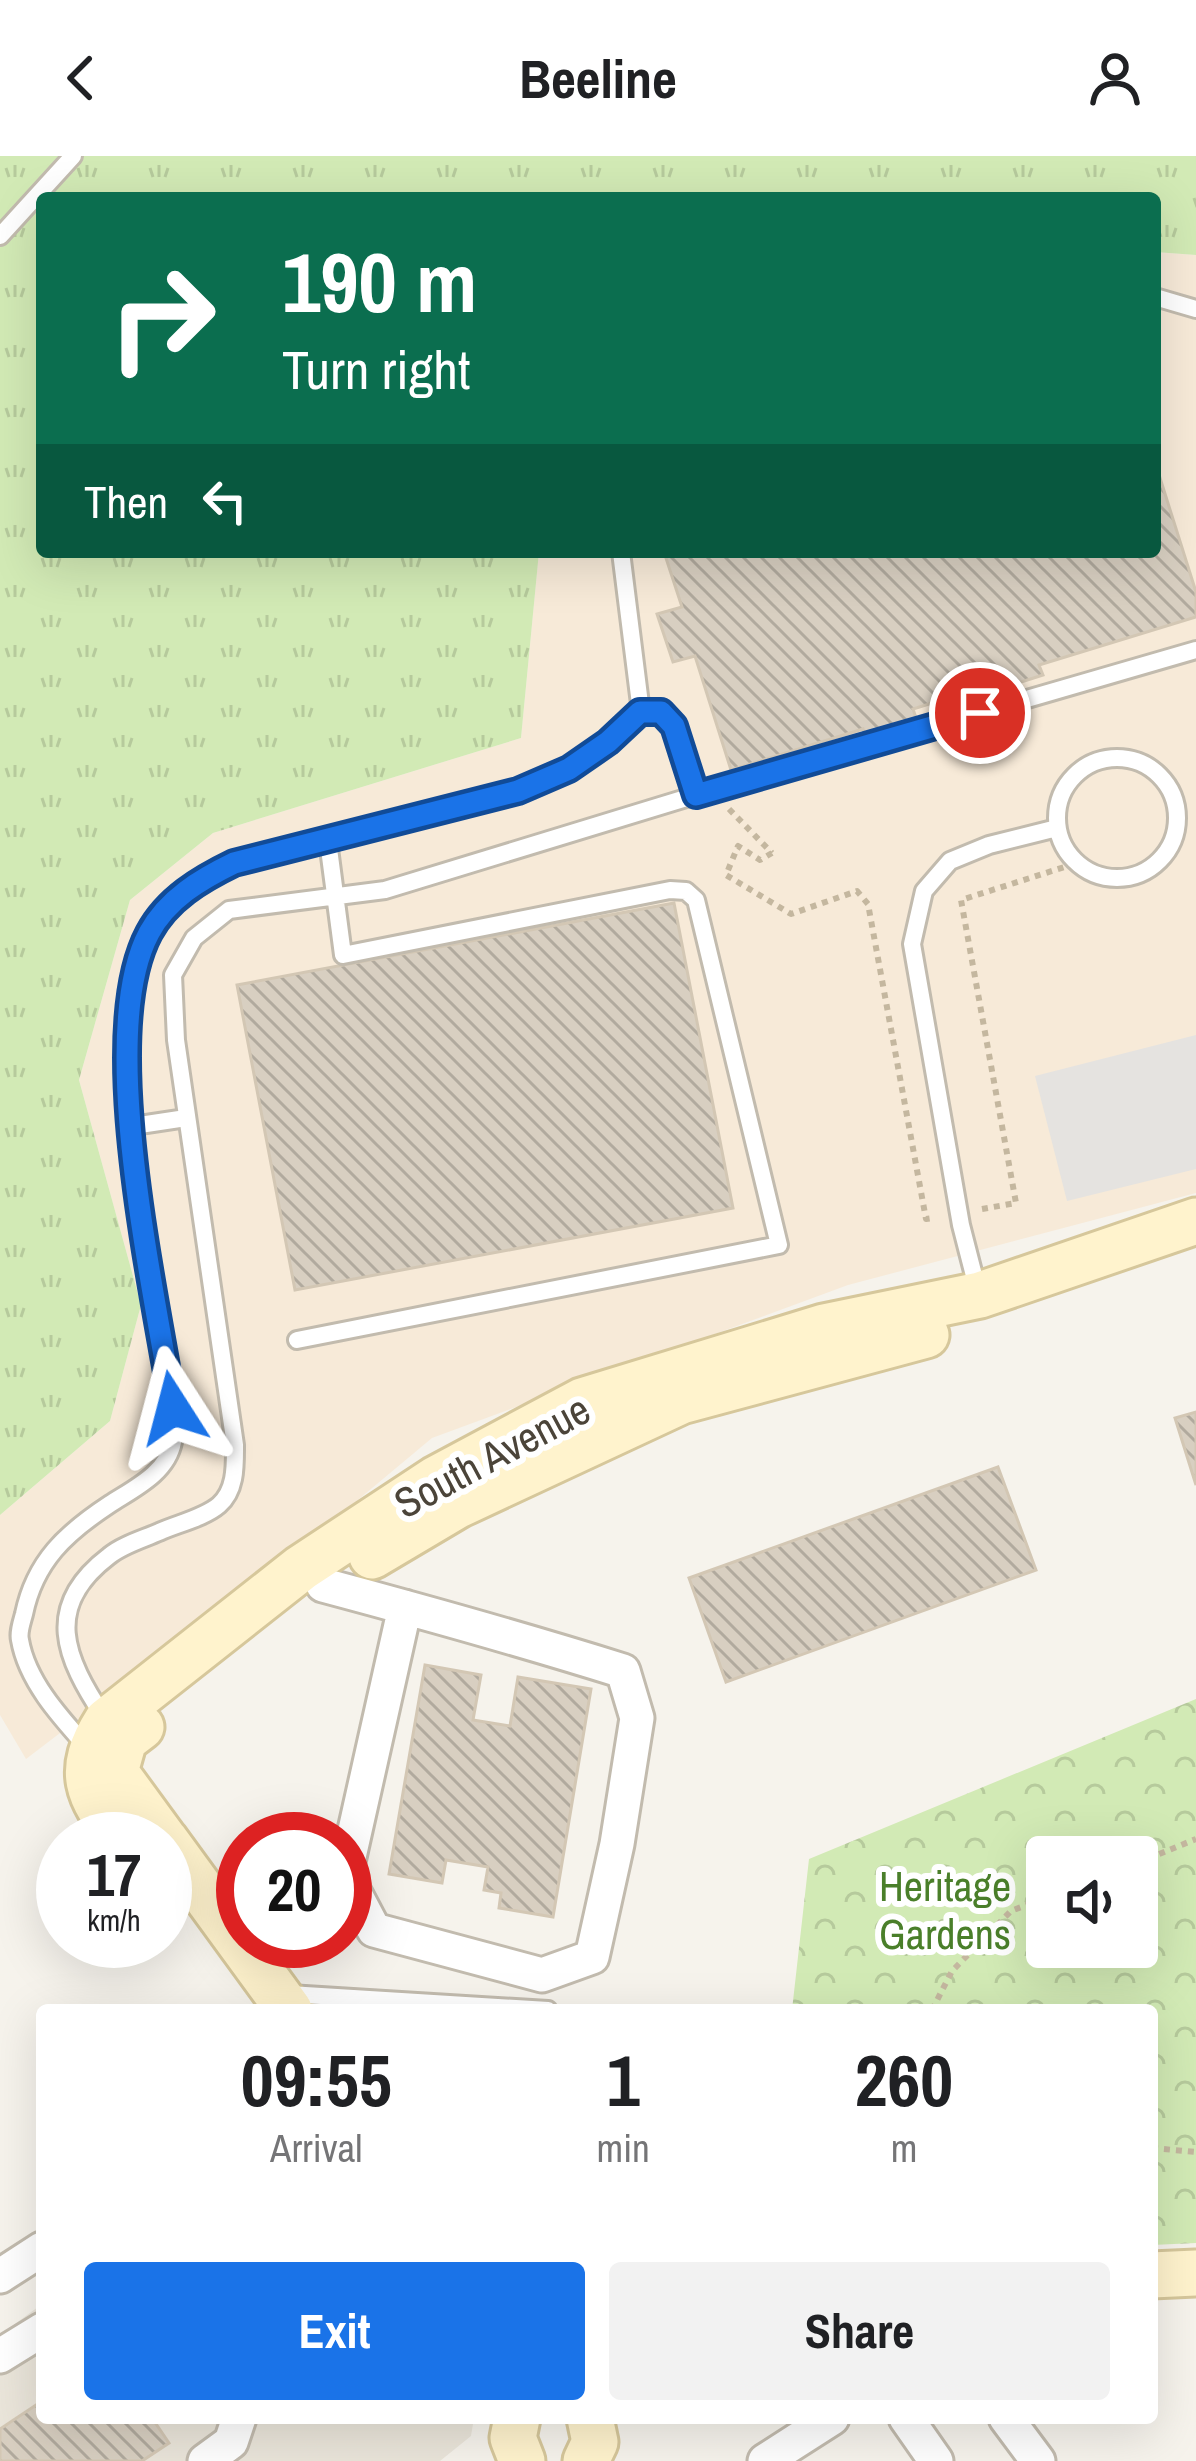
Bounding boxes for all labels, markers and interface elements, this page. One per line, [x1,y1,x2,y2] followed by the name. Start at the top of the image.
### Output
[519,42,677,115] text: Beeline
[48,45,114,111] icon: back
[1082,45,1148,111] icon: person
[282,225,477,338] text: 190 m
[84,240,240,396] icon: right
[282,333,470,406] text: Turn right
[192,468,258,534] icon: left
[84,471,168,532] text: Then
[929,662,1031,764] pin
[947,680,1013,746] icon: arrive
[110,1345,236,1471] position arrow
[384,1381,600,1531] street label: South Avenue
[216,1812,372,1968] speed limit sign: 20
[87,1834,141,1915] text: 17
[1026,1836,1158,1968] map controls
[1026,1836,1158,1968] button: sound
[879,1858,1011,1962] park label: Heritage Gardens
[87,1900,141,1940] text: km/h
[241,2031,392,2128] text: 09:55
[607,2031,640,2128] text: 1
[855,2031,953,2128] text: 260
[270,2122,362,2174] text: Arrival
[597,2122,650,2174] text: min
[891,2122,917,2174] text: m
[84,2262,585,2400] button: Exit
[609,2262,1110,2400] button: Share

